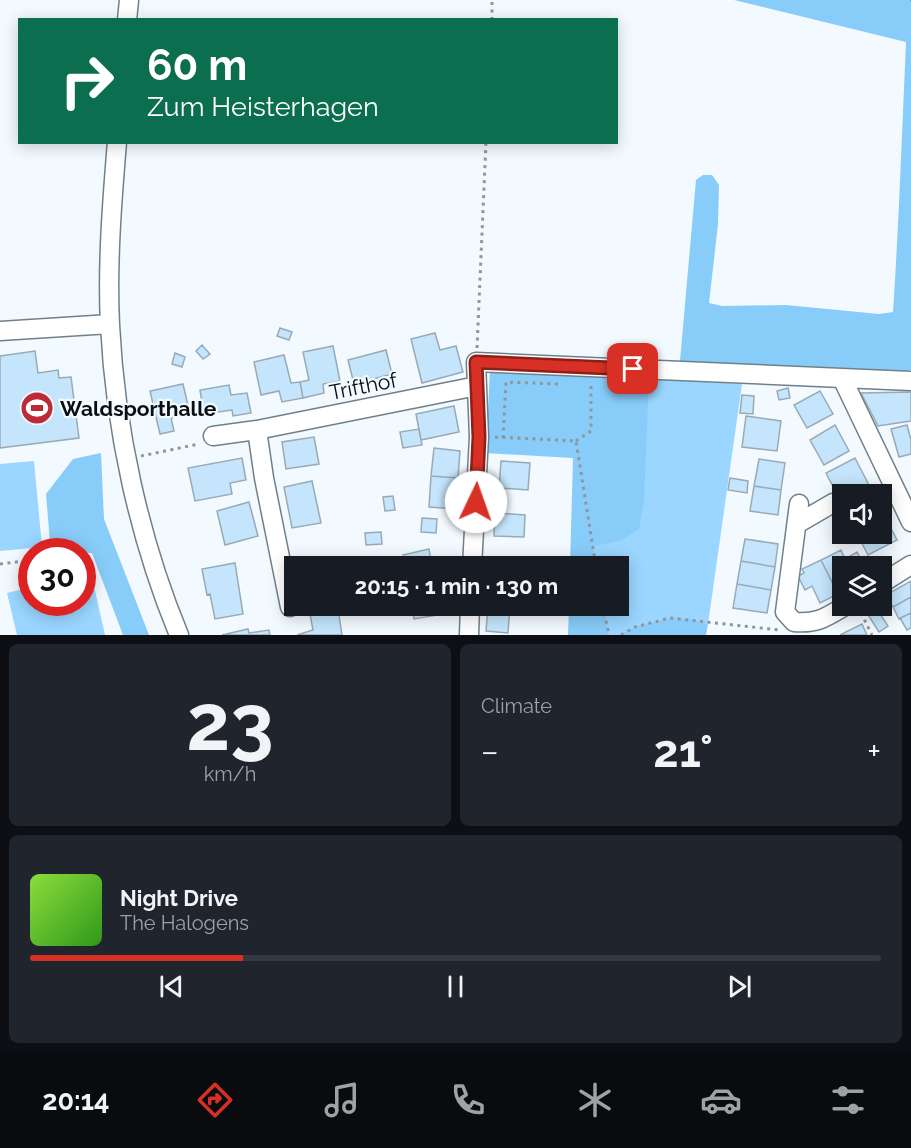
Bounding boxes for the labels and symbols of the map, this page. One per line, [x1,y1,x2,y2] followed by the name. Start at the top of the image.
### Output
[607,343,658,394] pin
[327,367,400,405] street label: Trifthof
[19,390,55,426] sports icon: Waldsporthalle
[60,396,217,421] place label: Waldsporthalle
[444,470,508,534] position arrow
[18,538,96,616] speed limit sign: 30

